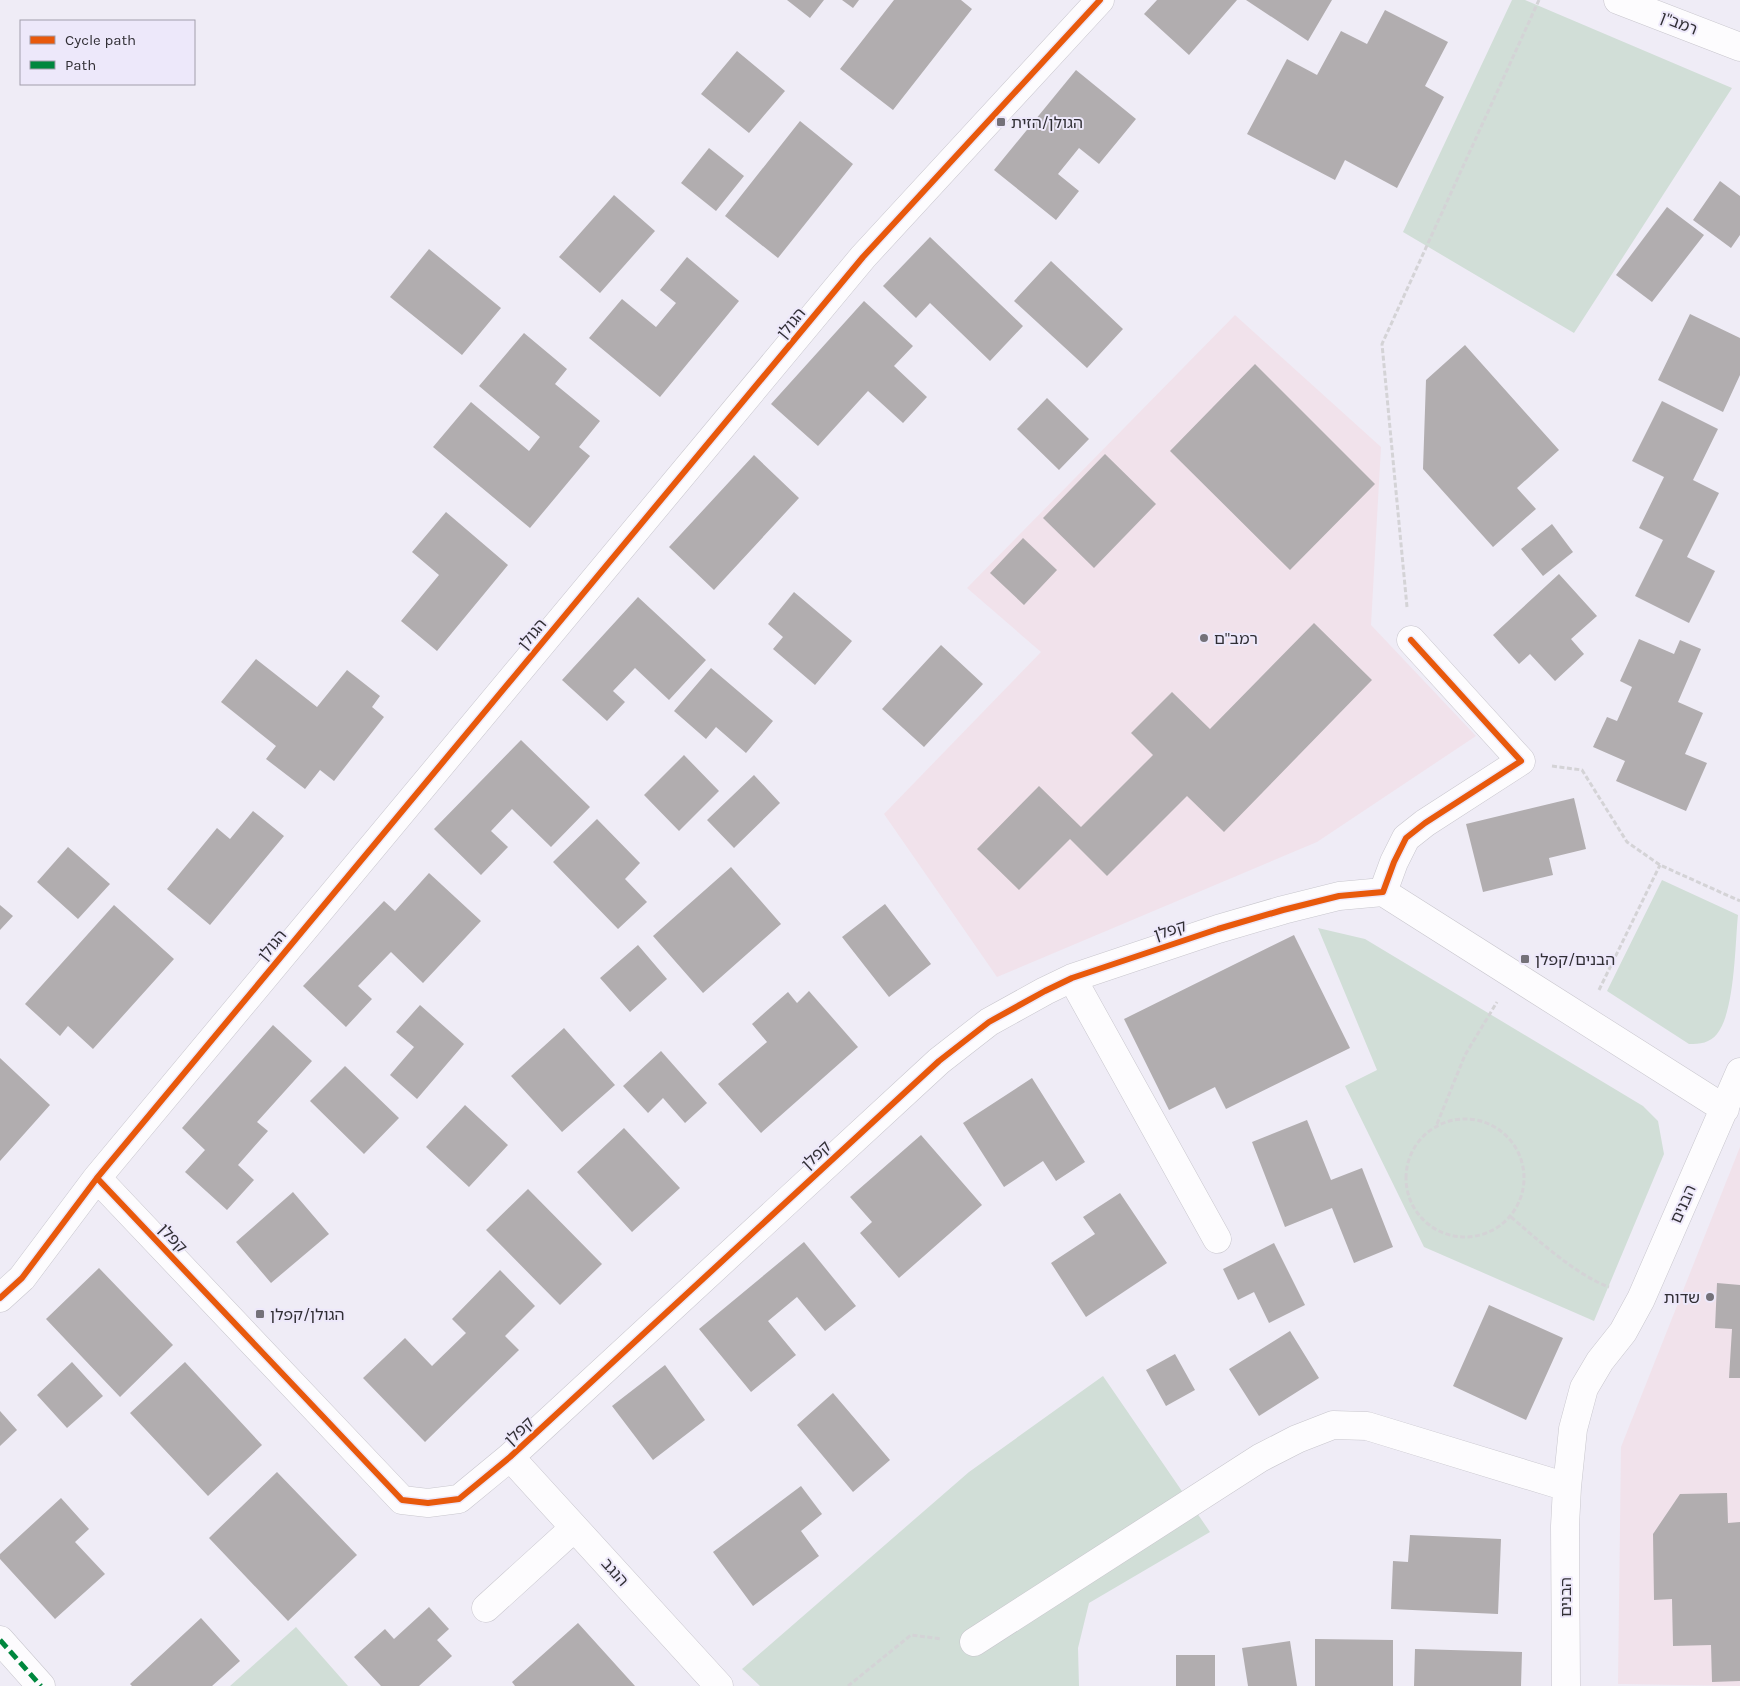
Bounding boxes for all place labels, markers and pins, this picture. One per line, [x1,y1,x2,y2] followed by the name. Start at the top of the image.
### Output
[1011,113,1083,132] place label: הגולן/הזית
[995,116,1007,128] marker: הגולן/הזית
[1214,629,1258,648] place label: רמב"ם
[1198,632,1210,644] marker: רמב"ם
[1535,950,1615,969] place label: הבנים/קפלן
[1519,953,1531,965] marker: הבנים/קפלן
[1664,1288,1700,1307] place label: שדות
[1704,1291,1716,1303] marker: שדות
[270,1305,345,1324] place label: הגולן/קפלן
[254,1308,266,1320] marker: הגולן/קפלן

